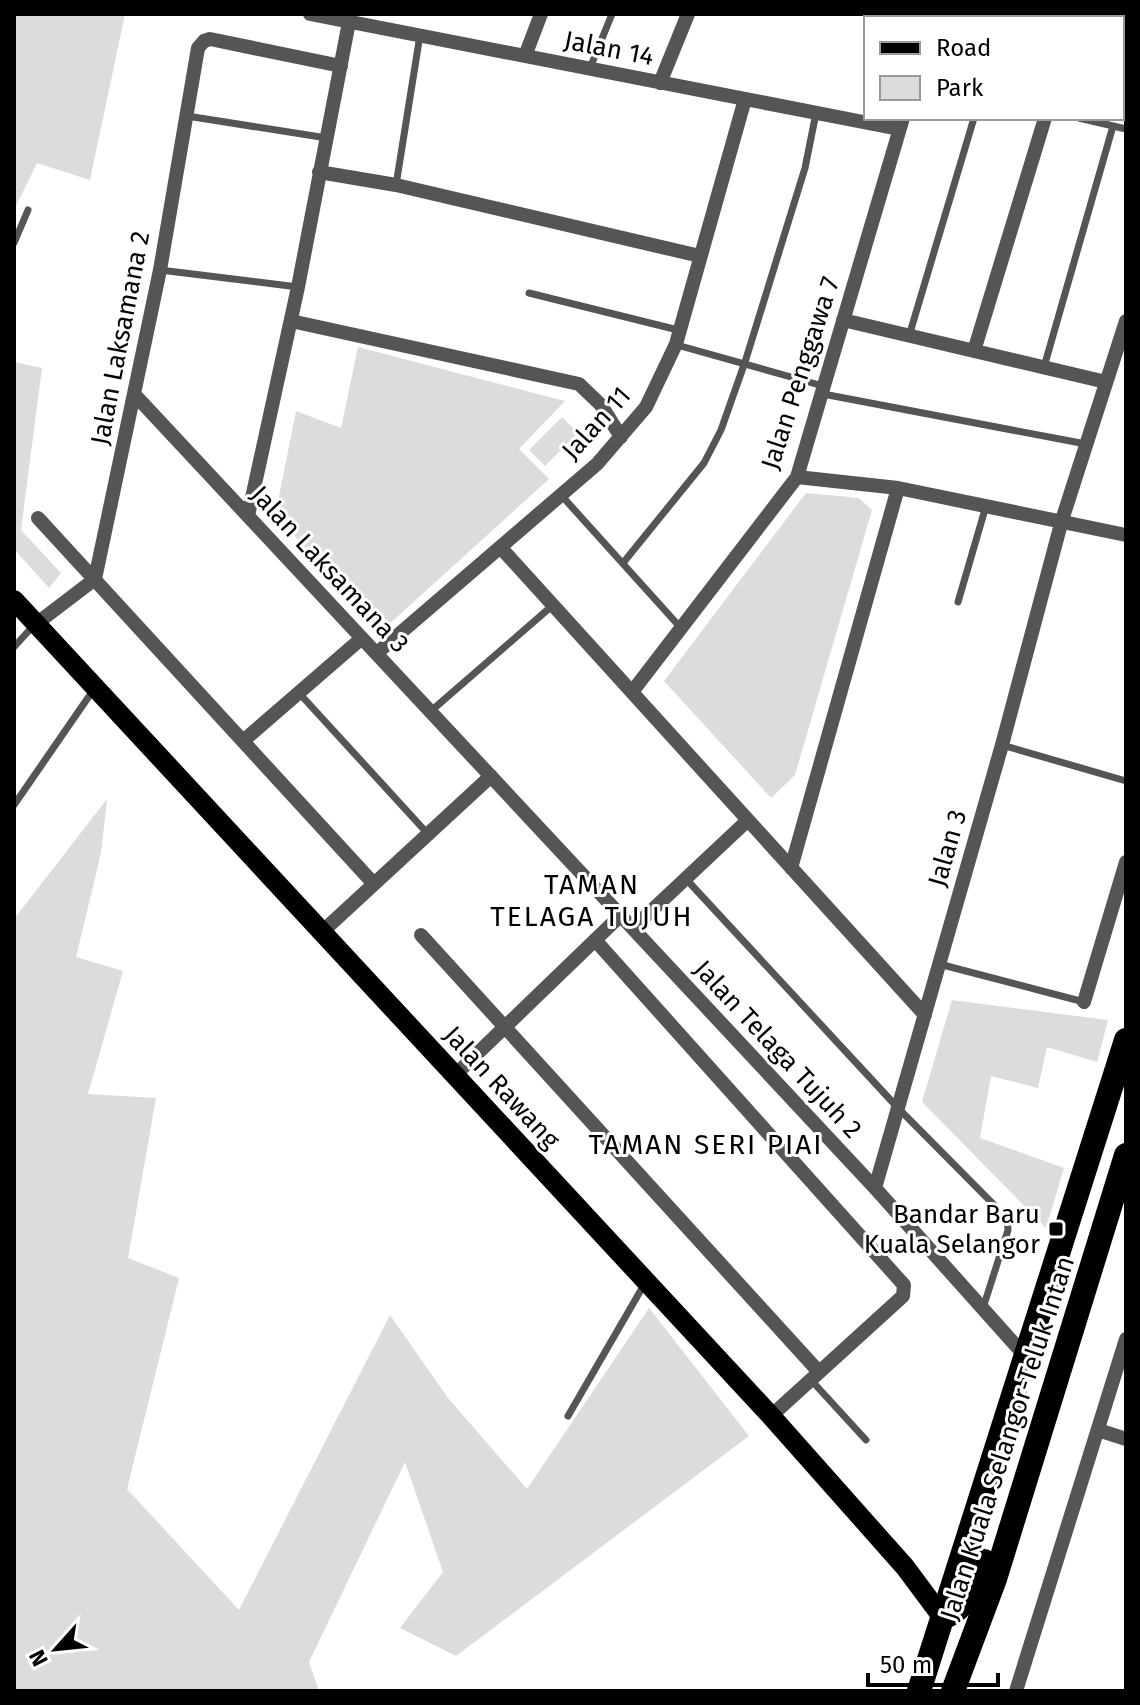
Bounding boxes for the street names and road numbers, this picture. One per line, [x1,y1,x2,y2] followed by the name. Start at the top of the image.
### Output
[561,25,657,72] street label: Jalan 14
[85,229,156,448] street label: Jalan Laksamana 2
[755,273,846,473] street label: Jalan Penggawa 7
[555,380,637,466] street label: Jalan 11
[244,479,415,659] street label: Jalan Laksamana 3
[922,806,973,890] street label: Jalan 3
[687,954,868,1145] street label: Jalan Telaga Tujuh 2
[437,1020,567,1155] street label: Jalan Rawang
[934,1252,1081,1624] street label: Jalan Kuala Selangor-Teluk Intan

